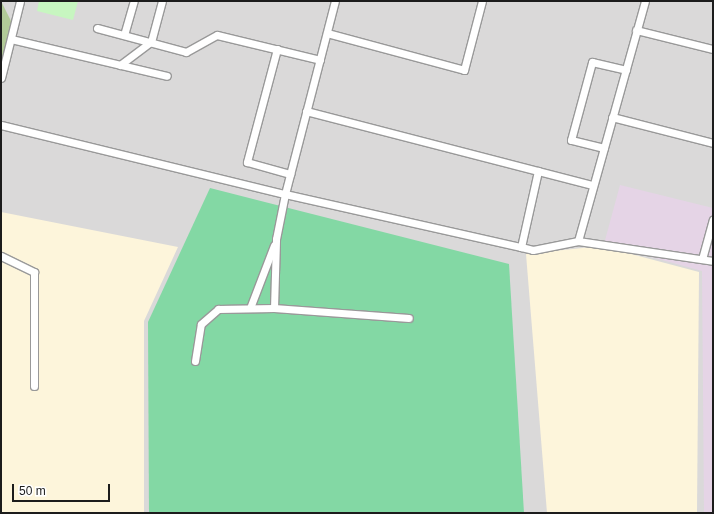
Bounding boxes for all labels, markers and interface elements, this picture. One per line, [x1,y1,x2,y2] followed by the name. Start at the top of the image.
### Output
[14,476,112,502] scale bar
[19,484,46,498] text: 50 m

